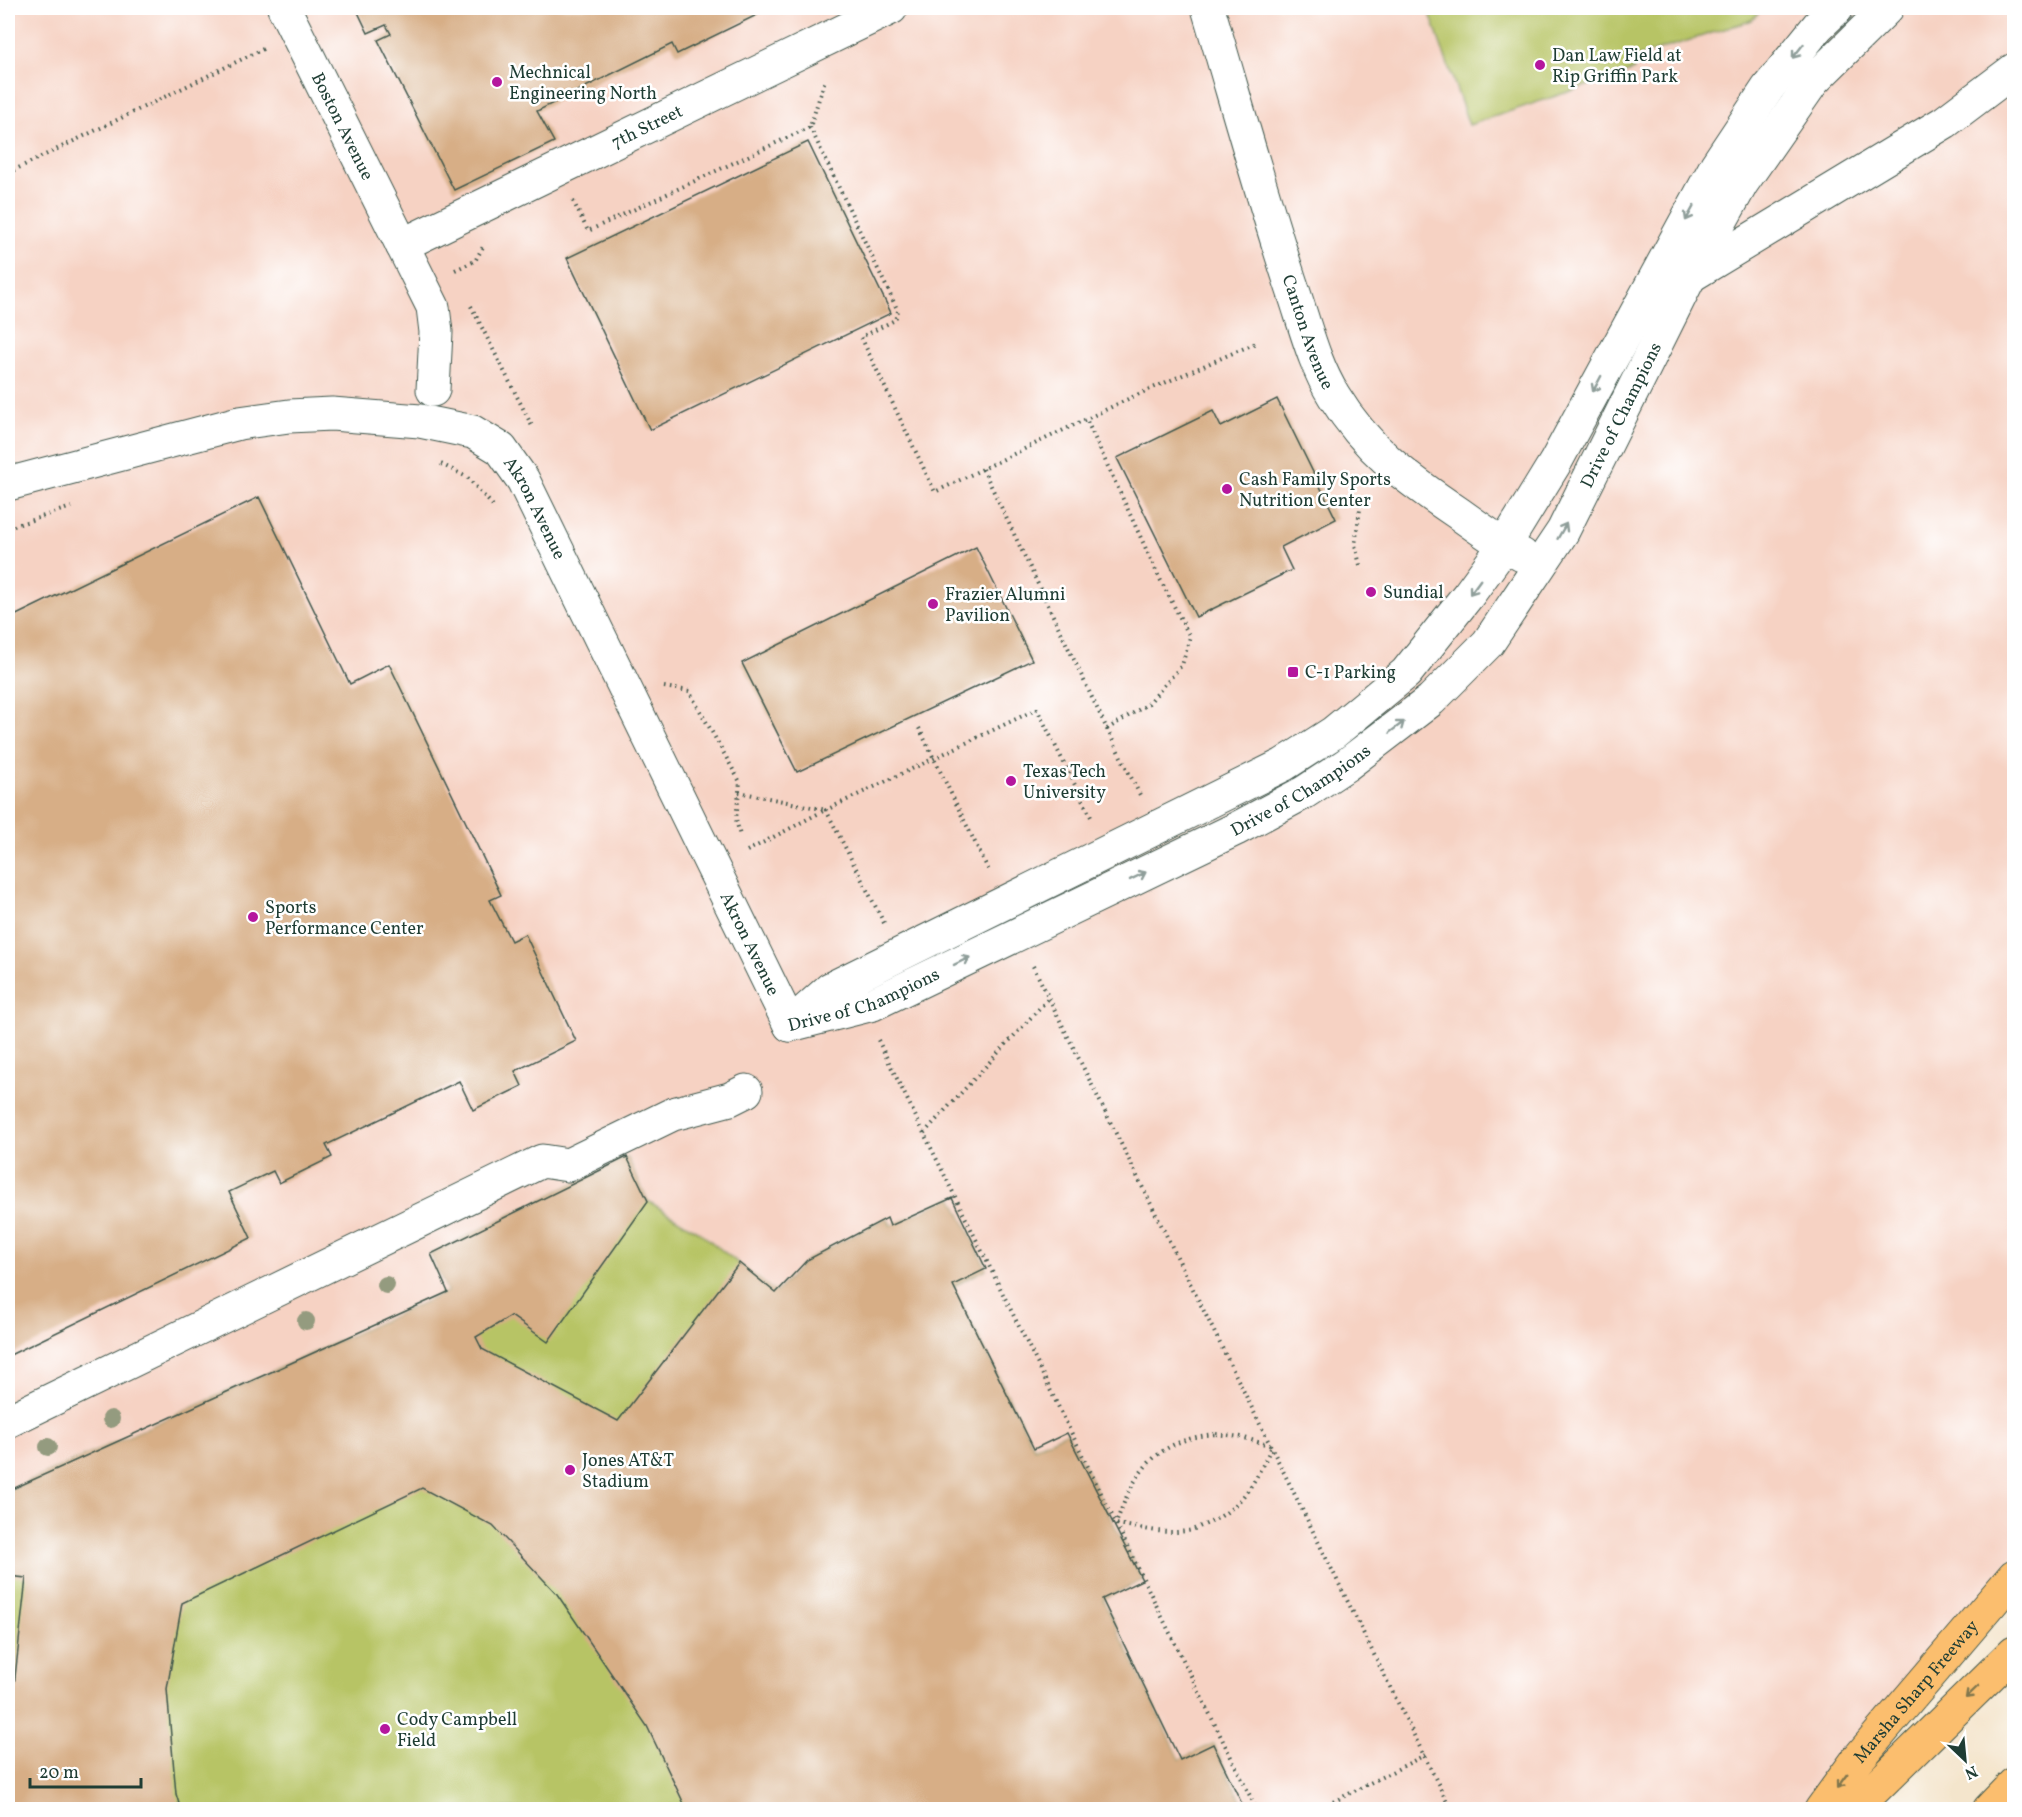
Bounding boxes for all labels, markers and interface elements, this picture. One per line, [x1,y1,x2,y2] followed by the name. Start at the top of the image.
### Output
[1791,43,1804,59] one-way arrow
[1552,44,1682,90] place label: Dan Law Field at Rip Griffin Park
[1533,58,1547,72] marker: Dan Law Field at Rip Griffin Park
[509,61,657,107] place label: Mechnical Engineering North
[304,69,379,185] street label: Boston Avenue
[490,75,504,89] marker: Mechnical Engineering North
[607,100,687,156] street label: 7th Street
[1684,204,1696,221] one-way arrow
[1275,272,1339,395] street label: Canton Avenue
[1575,338,1669,493] street label: Drive of Champions
[1591,375,1602,393] one-way arrow
[496,452,571,564] street label: Akron Avenue
[1239,468,1391,514] place label: Cash Family Sports Nutrition Center
[1220,482,1234,496] marker: Cash Family Sports Nutrition Center
[1556,523,1568,540] one-way arrow
[1468,578,1481,594] one-way arrow
[1383,581,1444,606] place label: Sundial
[945,583,1065,629] place label: Frazier Alumni Pavilion
[1364,585,1378,599] marker: Sundial
[926,597,940,611] marker: Frazier Alumni Pavilion
[1305,661,1396,686] place label: C-1 Parking
[1286,665,1300,679] marker: C-1 Parking
[1389,721,1405,734] one-way arrow
[1227,739,1377,843] street label: Drive of Champions
[1023,760,1106,806] place label: Texas Tech University
[1004,774,1018,788] marker: Texas Tech University
[1128,870,1146,882] one-way arrow
[713,888,785,1001] street label: Akron Avenue
[265,896,424,942] place label: Sports Performance Center
[246,910,260,924] marker: Sports Performance Center
[952,954,970,966] one-way arrow
[785,963,944,1039] street label: Drive of Champions
[582,1449,674,1495] place label: Jones AT&T Stadium
[563,1463,577,1477] marker: Jones AT&T Stadium
[1848,1615,1985,1769] street label: Marsha Sharp Freeway
[1965,1685,1980,1700] one-way arrow
[397,1708,517,1754] place label: Cody Campbell Field
[378,1722,392,1736] marker: Cody Campbell Field
[1935,1730,1995,1790] north arrow
[30,1751,141,1789] scale bar
[1960,1759,1981,1784] text: N
[39,1761,79,1786] text: 20 m
[1836,1773,1848,1789] one-way arrow

